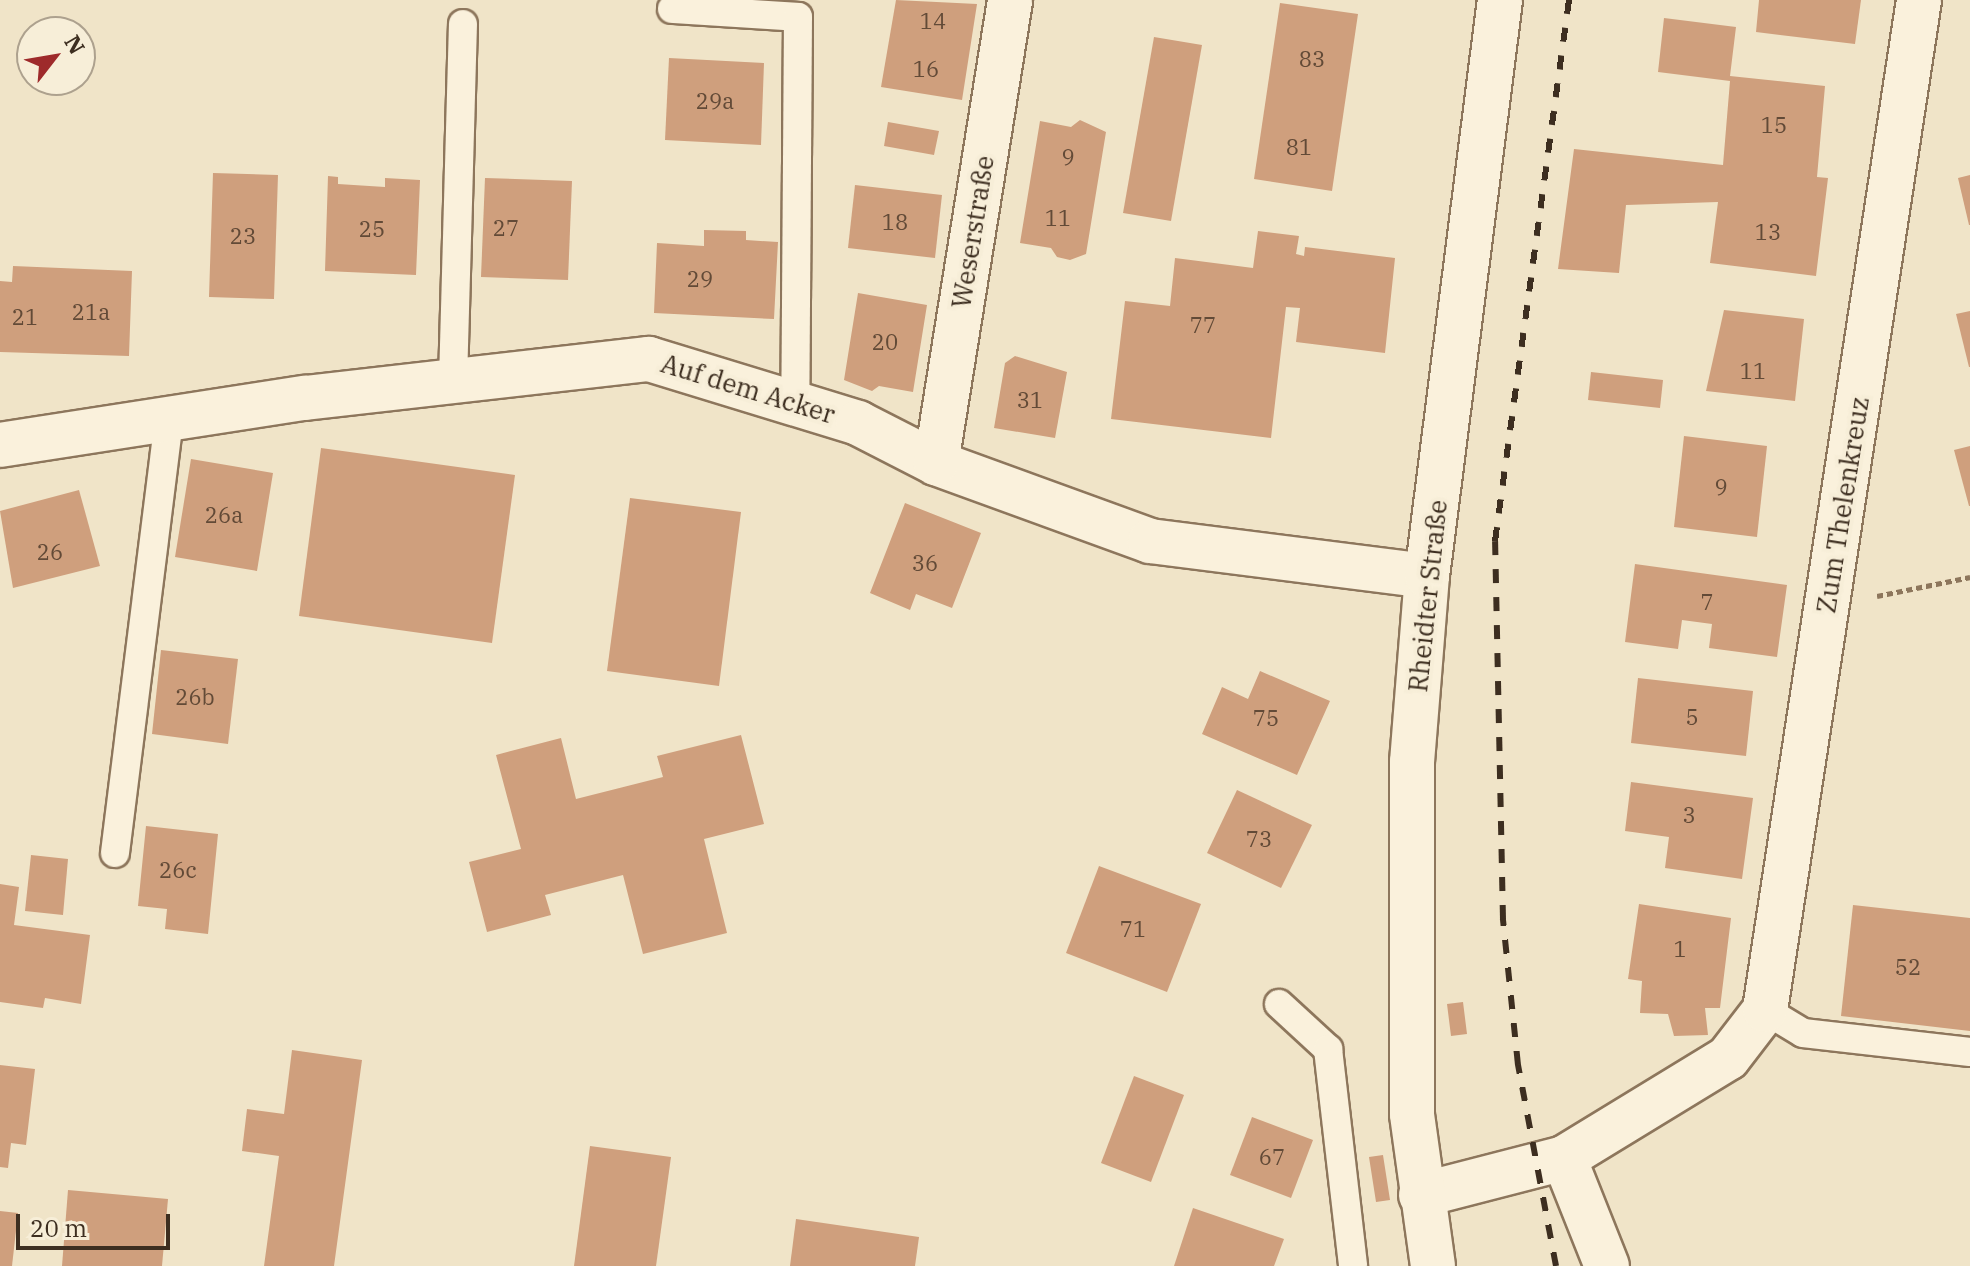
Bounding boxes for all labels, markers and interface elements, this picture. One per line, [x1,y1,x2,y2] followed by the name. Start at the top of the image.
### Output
[920,8,946,34] house number: 14
[16,16,96,96] north arrow
[58,29,92,59] text: N
[1299,46,1325,72] house number: 83
[913,56,939,82] house number: 16
[696,88,734,114] house number: 29a
[1761,112,1787,138] house number: 15
[1286,134,1312,160] house number: 81
[1061,144,1075,170] house number: 9
[946,153,1000,311] street label: Weserstraße
[1045,205,1071,231] house number: 11
[882,209,908,235] house number: 18
[493,215,519,241] house number: 27
[359,216,385,242] house number: 25
[1755,219,1781,245] house number: 13
[230,223,256,249] house number: 23
[687,266,713,292] house number: 29
[72,299,110,325] house number: 21a
[12,304,38,330] house number: 21
[1190,312,1216,338] house number: 77
[872,329,898,355] house number: 20
[657,348,839,430] street label: Auf dem Acker
[1740,358,1766,384] house number: 11
[1017,387,1043,413] house number: 31
[1810,395,1876,615] street label: Zum Thelenkreuz
[1714,474,1728,500] house number: 9
[1402,498,1454,694] street label: Rheidter Straße
[205,502,243,528] house number: 26a
[37,539,63,565] house number: 26
[912,550,938,576] house number: 36
[1700,589,1714,615] house number: 7
[175,684,215,710] house number: 26b
[1685,704,1699,730] house number: 5
[1253,705,1279,731] house number: 75
[1682,802,1696,828] house number: 3
[1246,826,1272,852] house number: 73
[159,857,197,883] house number: 26c
[1120,916,1146,942] house number: 71
[1673,936,1687,962] house number: 1
[1895,954,1921,980] house number: 52
[1259,1144,1285,1170] house number: 67
[20,1198,174,1248] scale bar
[30,1212,87,1244] text: 20 m

